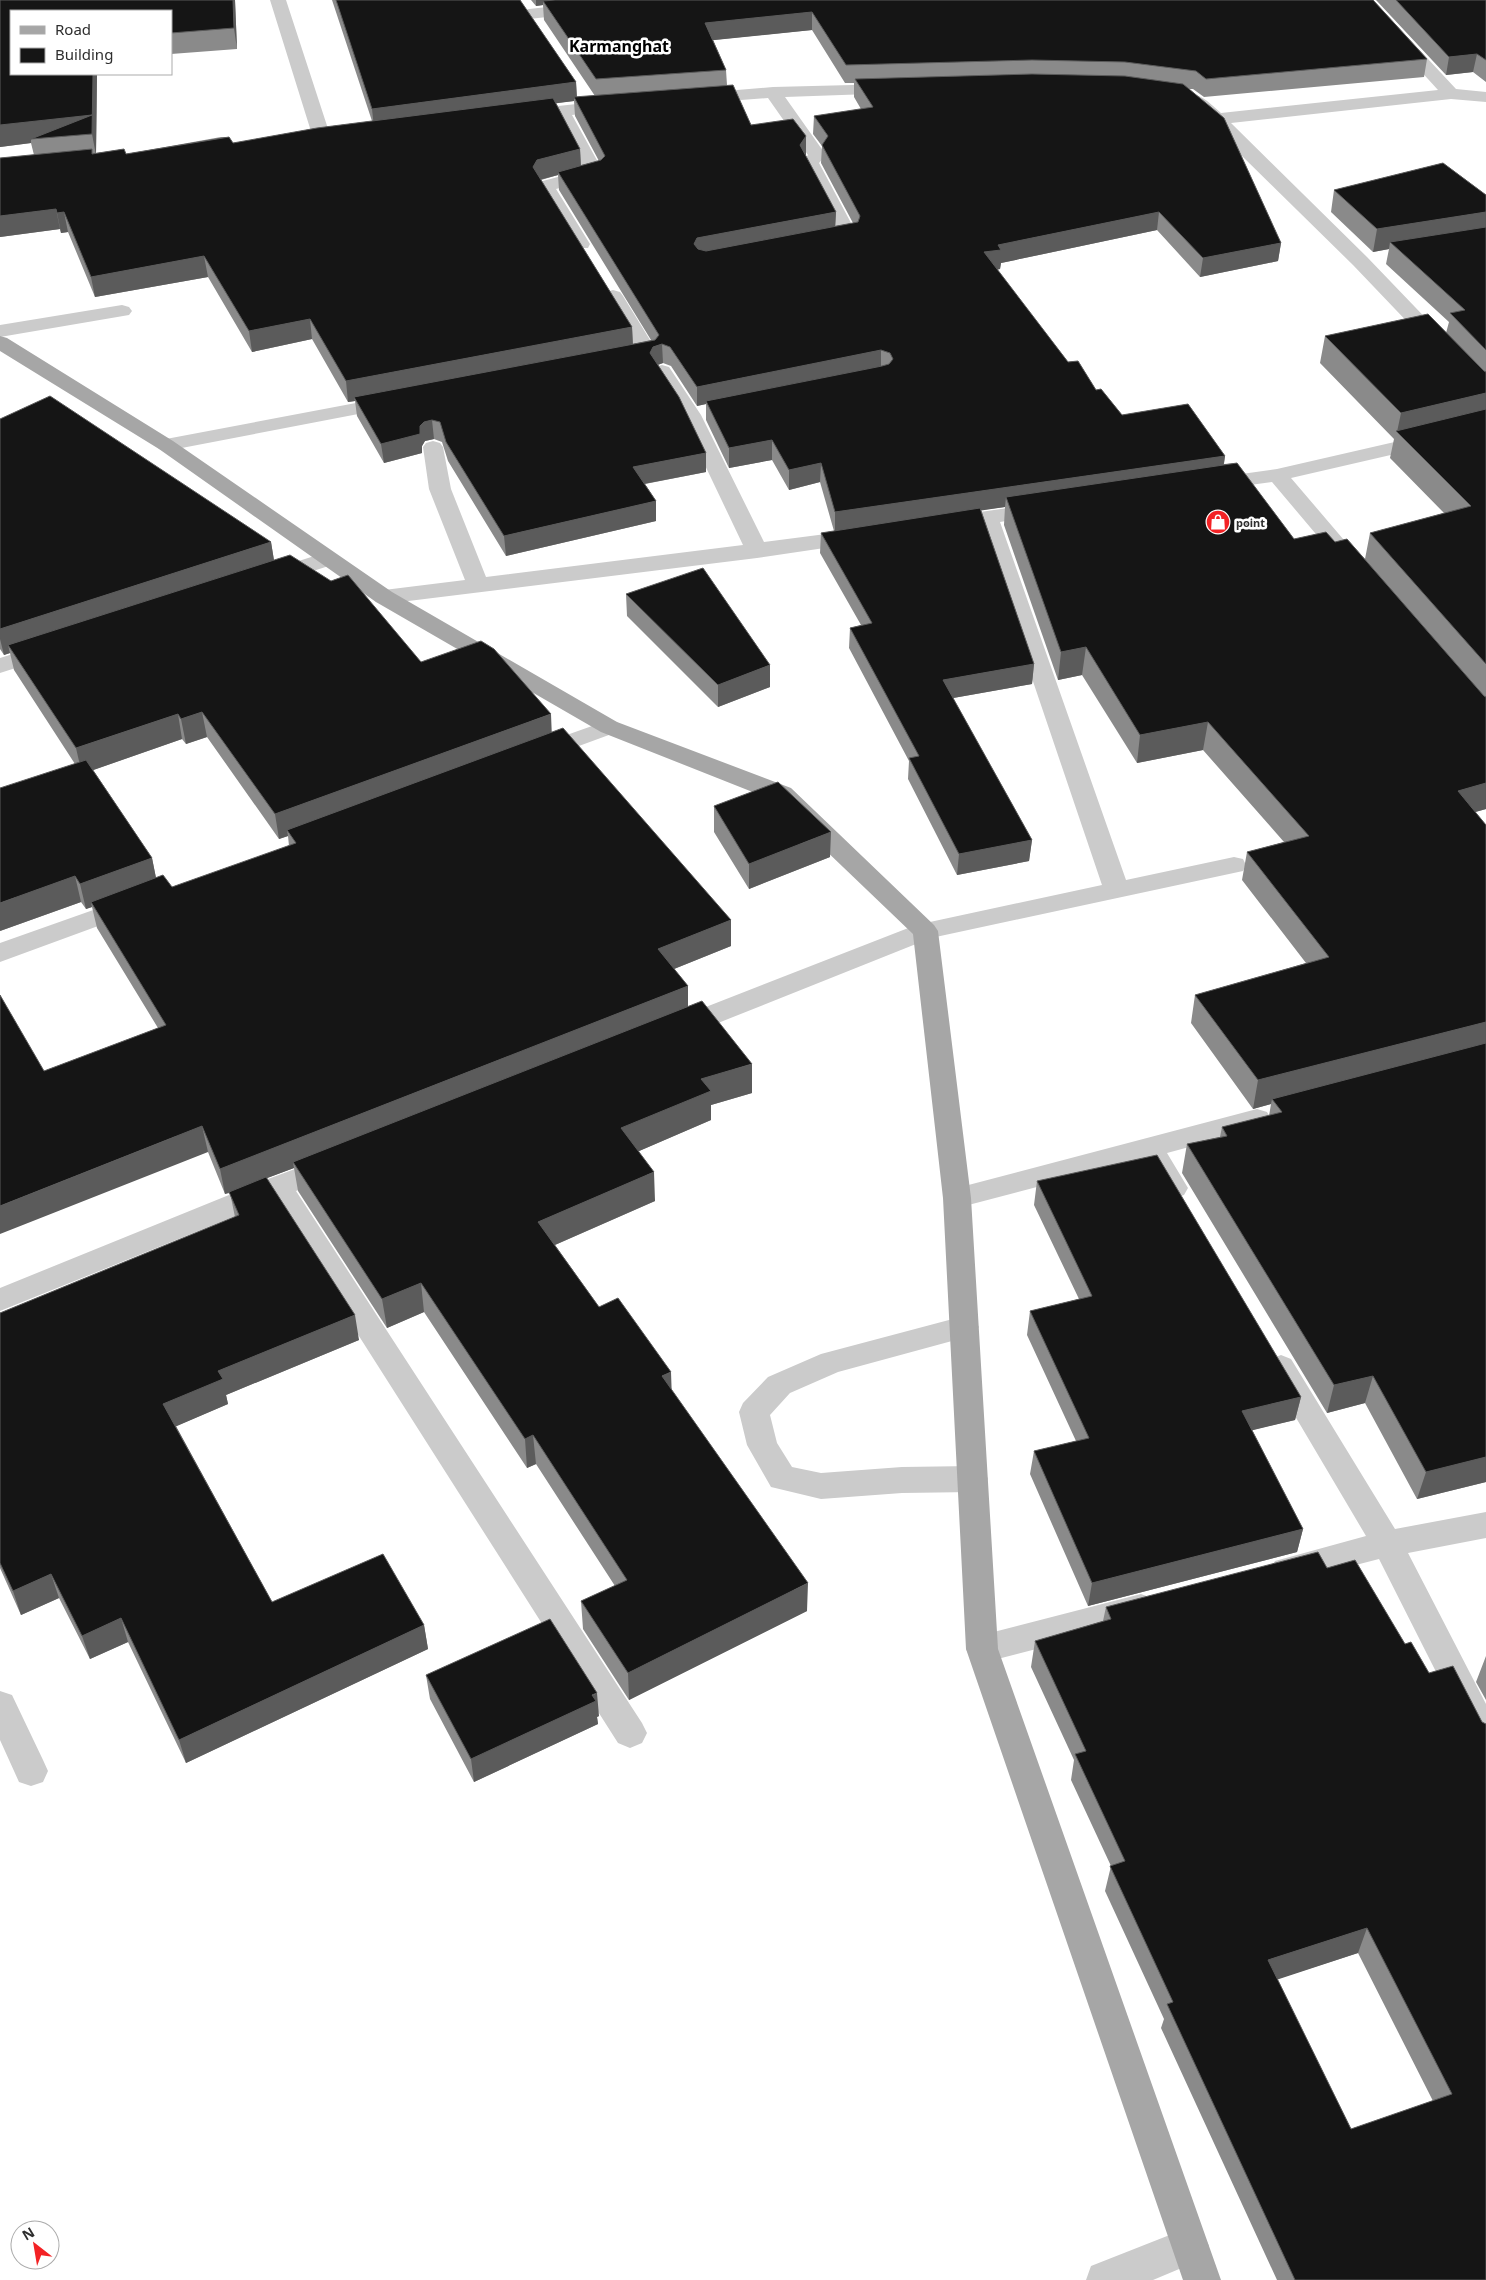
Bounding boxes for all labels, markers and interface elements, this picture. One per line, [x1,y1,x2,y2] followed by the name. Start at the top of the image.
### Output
[10,10,172,75] legend
[55,19,91,39] text: Road
[569,35,669,57] district label: Karmanghat
[55,44,113,64] text: Building
[1205,509,1231,535] shop icon: point
[1236,515,1265,530] place label: point
[10,2220,60,2270] north arrow
[18,2222,38,2245] text: N

